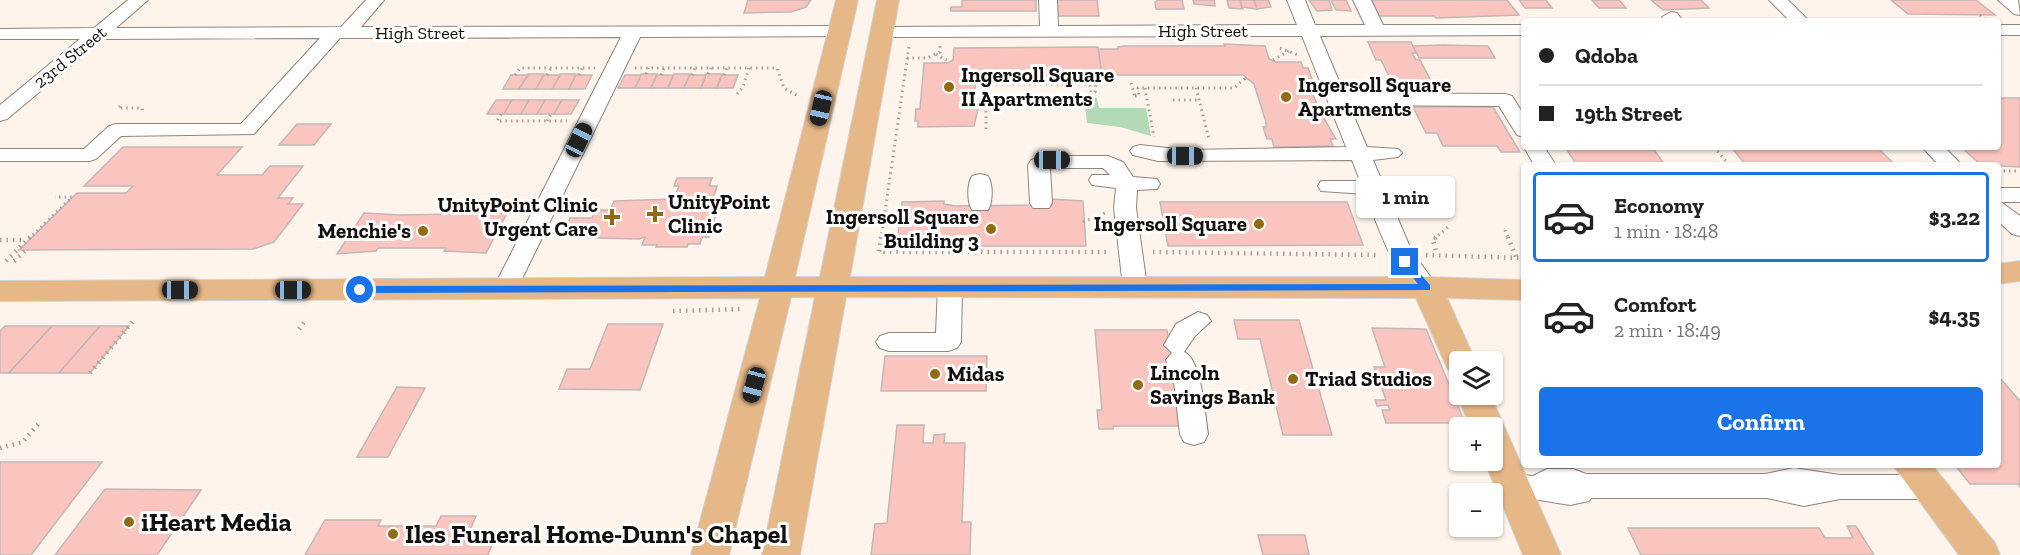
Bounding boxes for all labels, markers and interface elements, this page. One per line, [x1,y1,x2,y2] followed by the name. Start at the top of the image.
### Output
[1158,20,1248,42] street label: High Street
[29,21,111,93] street label: 23rd Street
[375,22,465,44] street label: High Street
[1575,42,1638,69] text: Qdoba
[961,62,1114,111] place label: Ingersoll Square II Apartments
[1298,72,1451,121] place label: Ingersoll Square Apartments
[942,80,956,94] marker: Ingersoll Square II Apartments
[808,88,834,128] car
[1279,90,1293,104] marker: Ingersoll Square Apartments
[1575,100,1682,127] text: 19th Street
[563,120,595,160] car
[1167,147,1203,165] car
[1034,151,1070,169] car
[1356,175,1454,217] callout: 1 min
[1382,185,1429,209] text: 1 min
[668,189,771,238] place label: UnityPoint Clinic
[1542,190,1596,244] icon: car
[438,192,598,241] place label: UnityPoint Clinic Urgent Care
[1614,192,1704,219] text: Economy
[826,204,979,253] place label: Ingersoll Square Building 3
[1929,204,1980,231] text: $3.22
[646,205,664,223] marker: UnityPoint Clinic
[603,208,621,226] marker: UnityPoint Clinic Urgent Care
[1094,211,1247,236] place label: Ingersoll Square
[1252,217,1266,231] marker: Ingersoll Square
[318,218,411,243] place label: Menchie's
[1614,219,1719,243] text: 1 min · 18:48
[984,222,998,236] marker: Ingersoll Square Building 3
[416,224,430,238] marker: Menchie's
[1391,248,1418,275] route end
[346,276,373,303] route start
[162,281,198,299] car
[275,281,311,299] car
[1542,289,1596,343] icon: car
[1614,291,1696,318] text: Comfort
[1928,303,1980,330] text: $4.35
[1614,318,1721,342] text: 2 min · 18:49
[1449,351,1503,537] map controls
[1449,351,1503,405] button: layers
[1150,360,1275,409] place label: Lincoln Savings Bank
[947,361,1005,386] place label: Midas
[741,365,767,405] car
[1305,366,1432,391] place label: Triad Studios
[928,367,942,381] marker: Midas
[1286,372,1300,386] marker: Triad Studios
[1131,378,1145,392] marker: Lincoln Savings Bank
[1539,387,1983,456] button: Confirm
[1449,417,1503,471] button: +
[1449,483,1503,537] button: −
[141,506,292,538] place label: iHeart Media
[122,515,136,529] marker: iHeart Media
[405,518,788,550] place label: Iles Funeral Home-Dunn's Chapel
[386,527,400,541] marker: Iles Funeral Home-Dunn's Chapel

